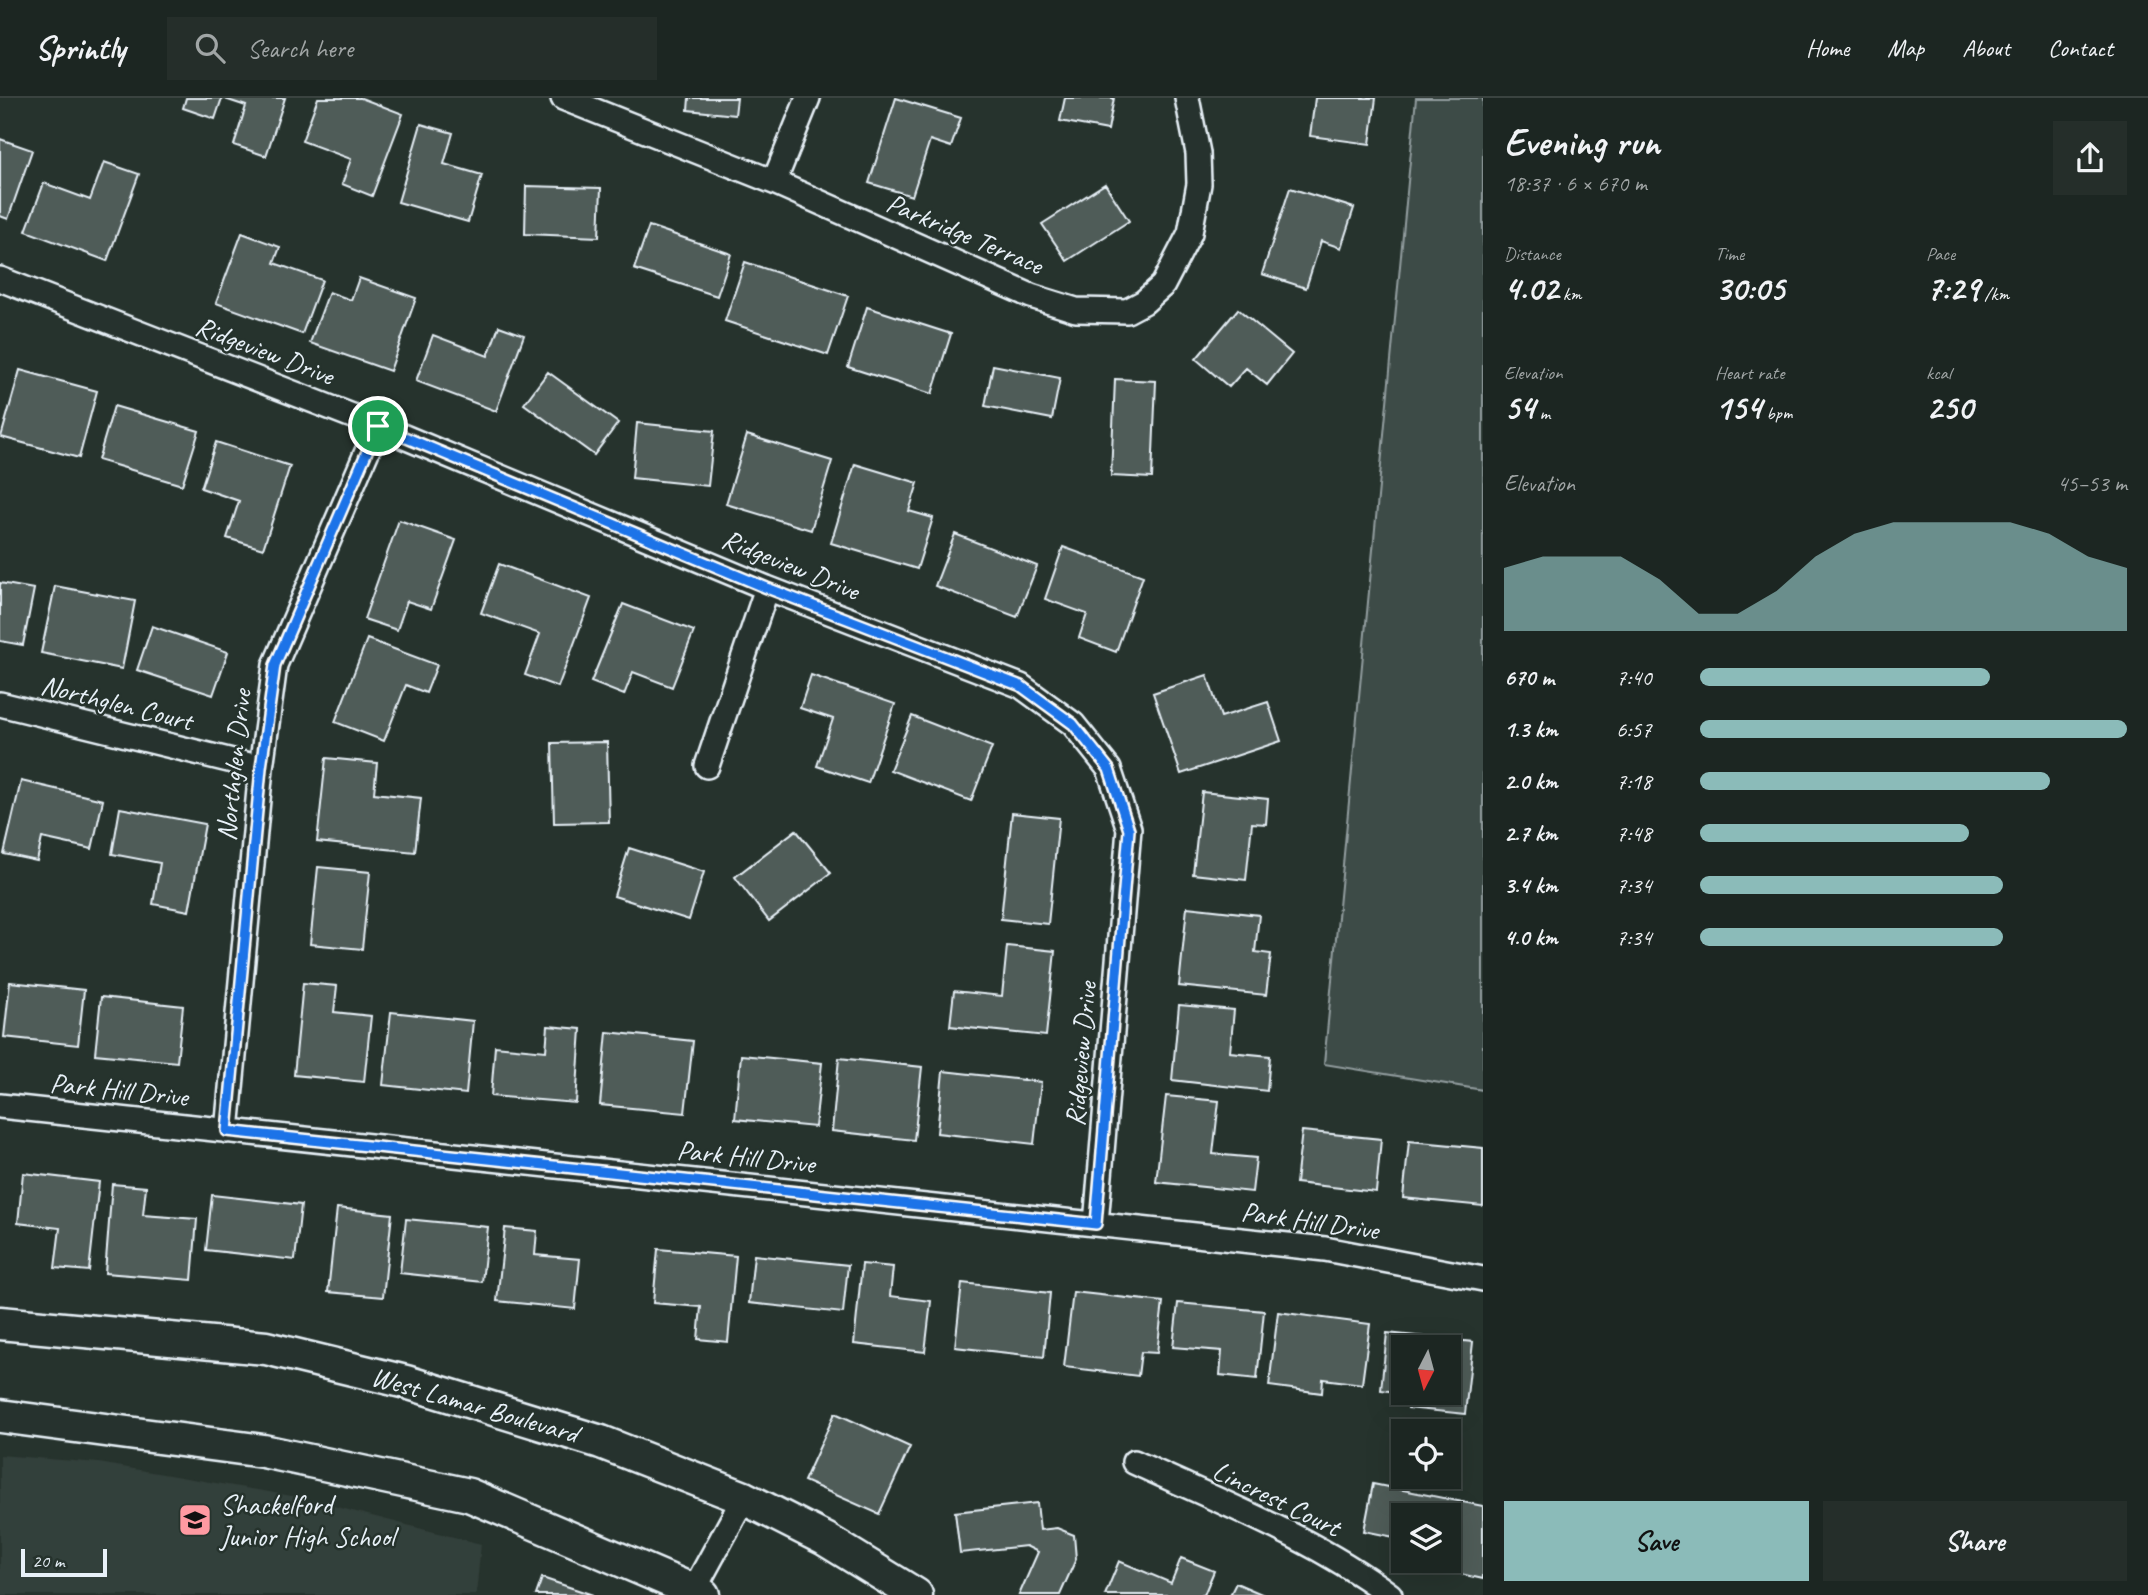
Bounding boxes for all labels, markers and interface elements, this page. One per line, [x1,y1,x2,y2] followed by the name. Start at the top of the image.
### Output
[167,17,657,80] search box
[35,27,125,69] text: Sprintly
[191,29,229,67] icon: search
[247,32,353,65] text: Search here
[1806,33,1849,63] text: Home
[1887,33,1924,63] text: Map
[1962,33,2010,63] text: About
[2048,33,2113,63] text: Contact
[1504,119,1660,166] text: Evening run
[2053,121,2127,195] button: share
[1504,169,1647,198] text: 18:37 · 6 × 670 m
[881,185,1050,283] street label: Parkridge Terrace
[1504,242,1561,266] text: Distance
[1715,242,1744,266] text: Time
[1926,242,1955,266] text: Pace
[1504,266,1558,311] text: 4.02
[1715,266,1784,311] text: 30:05
[1926,266,1980,311] text: 7:29
[1558,282,1581,306] text: km
[1980,282,2009,306] text: /km
[191,308,341,393] street label: Ridgeview Drive
[1504,361,1562,385] text: Elevation
[1715,361,1784,385] text: Heart rate
[1926,361,1951,385] text: kcal
[1504,385,1535,430] text: 54
[1715,385,1762,430] text: 154
[1926,385,1973,430] text: 250
[348,396,408,456] pin
[1535,401,1550,425] text: m
[1762,401,1792,425] text: bpm
[359,407,397,445] icon: arrive
[1504,469,1575,498] text: Elevation
[2057,469,2127,498] text: 45–53 m
[717,521,866,609] street label: Ridgeview Drive
[1504,663,1554,692] text: 670 m
[1616,663,1652,692] text: 7:40
[38,667,199,739] street label: Northglen Court
[208,686,259,842] street label: Northglen Drive
[1504,715,1558,744] text: 1.3 km
[1616,715,1652,744] text: 6:57
[1504,767,1558,796] text: 2.0 km
[1616,767,1652,796] text: 7:18
[1504,819,1557,848] text: 2.7 km
[1616,819,1652,848] text: 7:48
[1504,871,1558,900] text: 3.4 km
[1616,871,1652,900] text: 7:34
[1504,923,1558,952] text: 4.0 km
[1616,923,1652,952] text: 7:34
[1057,978,1104,1128] street label: Ridgeview Drive
[48,1065,191,1114] street label: Park Hill Drive
[675,1132,818,1181] street label: Park Hill Drive
[1239,1194,1383,1248] street label: Park Hill Drive
[1391,1335,1461,1405] north arrow
[1391,1335,1461,1573] map controls
[368,1358,586,1452] street label: West Lamar Boulevard
[1391,1419,1461,1489] button: locate
[1207,1453,1349,1546] street label: Lincrest Court
[218,1487,400,1554] place label: Shackelford Junior High School
[176,1501,214,1539] school or university icon: Shackelford Junior High School
[1504,1501,1809,1581] button: Save
[1823,1501,2127,1581] button: Share
[1391,1503,1461,1573] button: layers
[21,1546,107,1578] scale bar
[32,1549,64,1573] text: 20 m

